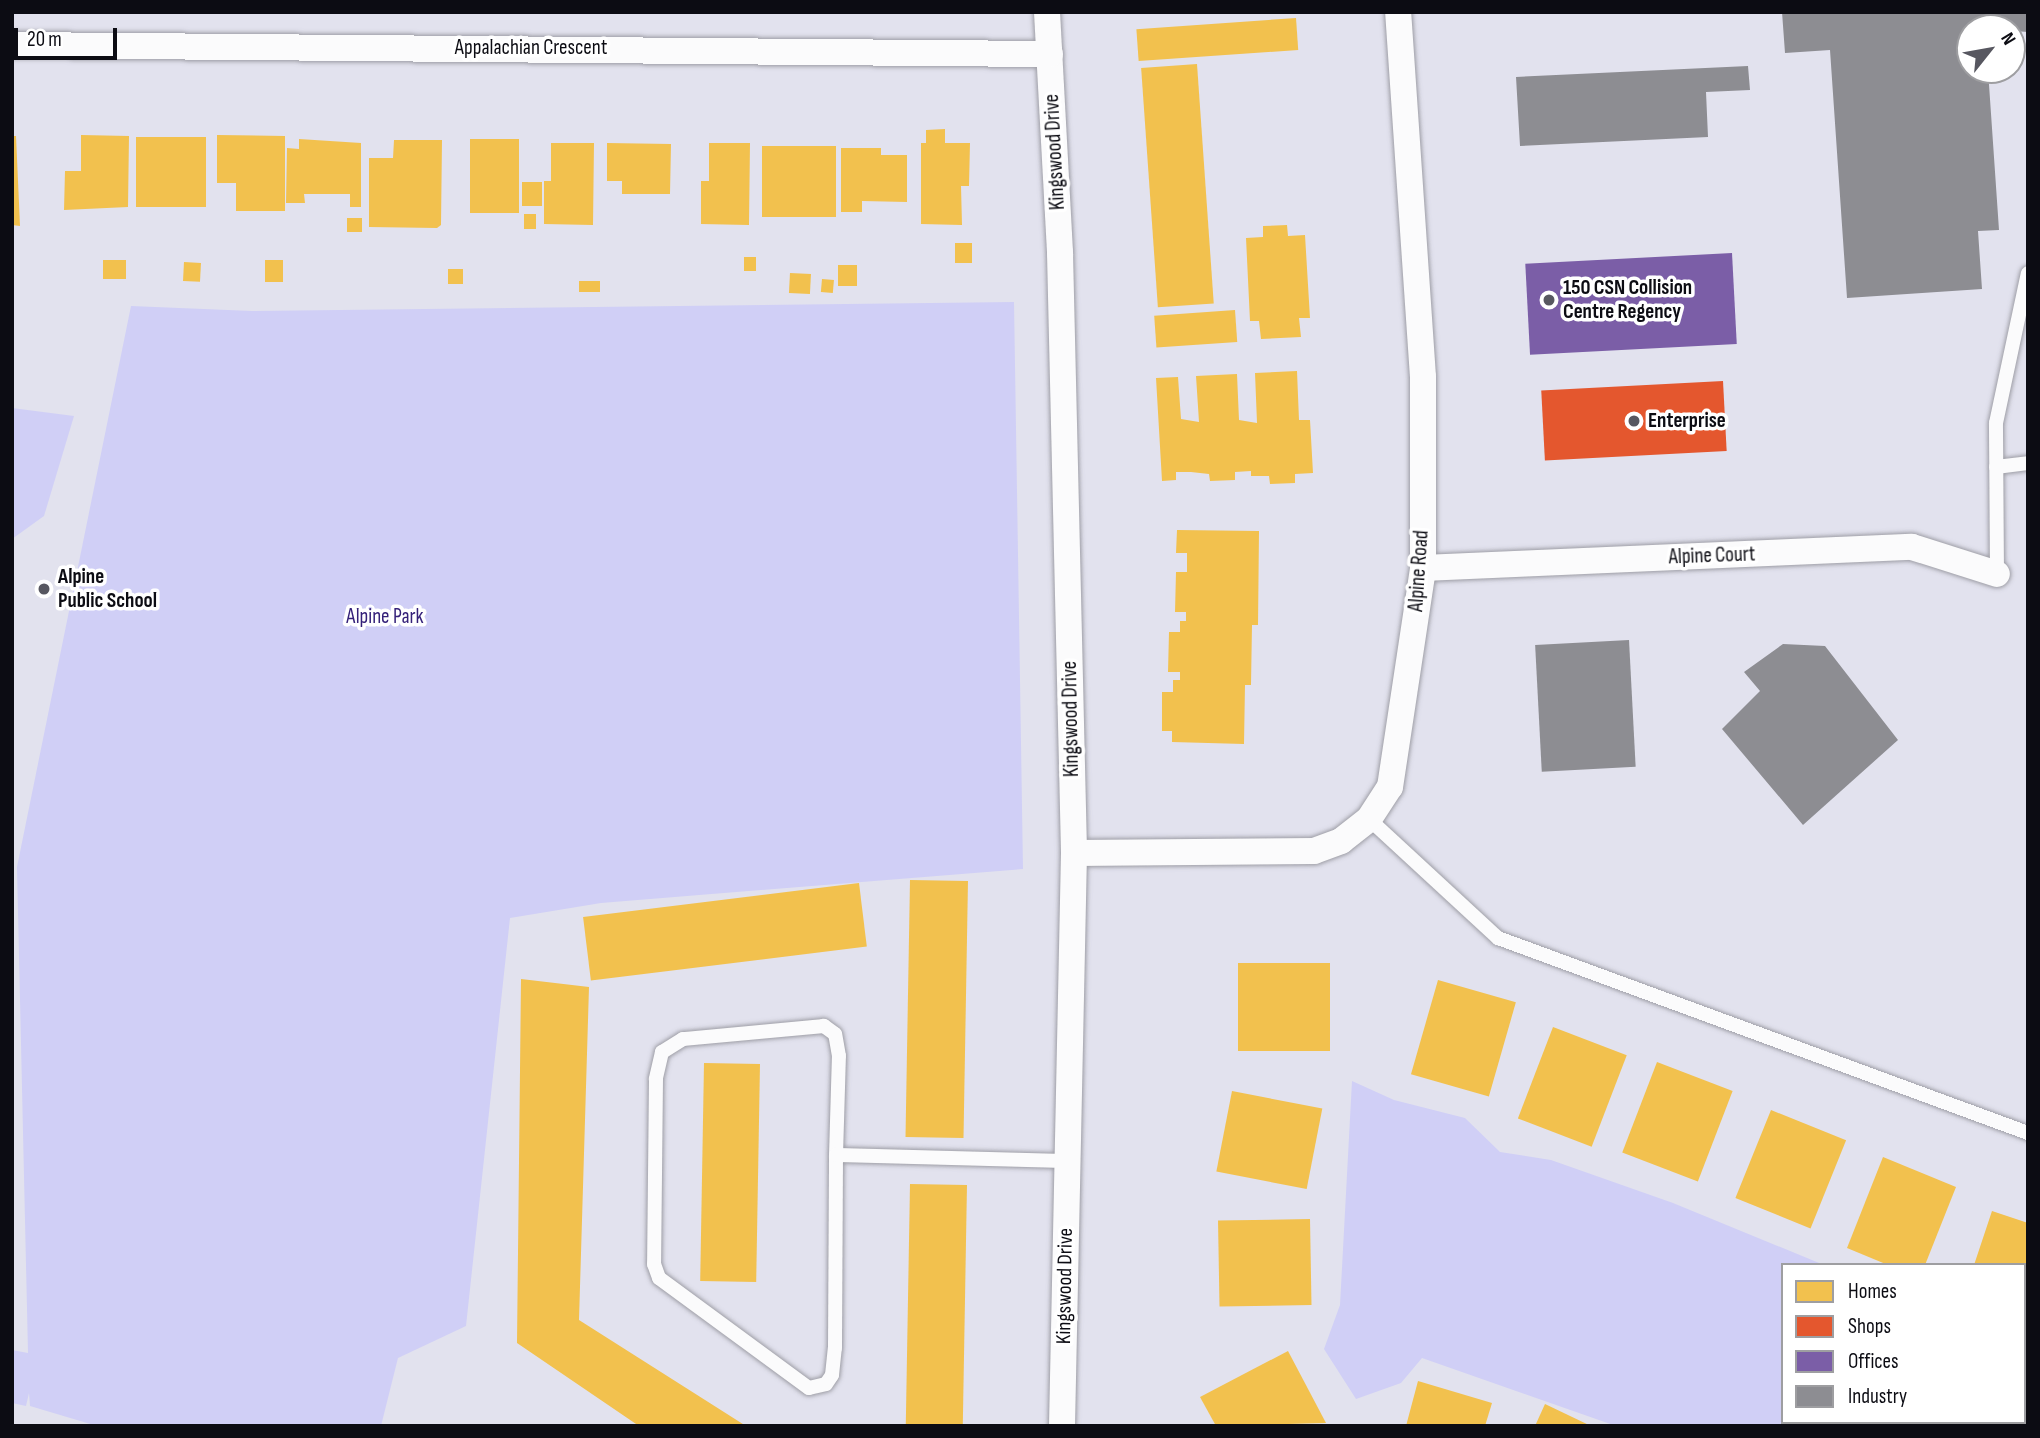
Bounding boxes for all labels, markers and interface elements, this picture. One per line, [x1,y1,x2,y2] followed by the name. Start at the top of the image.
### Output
[18,14,121,58] scale bar
[1956,14,2026,84] north arrow
[27,27,62,52] text: 20 m
[1995,29,2020,49] text: N
[455,35,607,61] street label: Appalachian Crescent
[1039,93,1071,211] street label: Kingswood Drive
[1563,275,1692,325] place label: 150 CSN Collision Centre Regency
[1541,292,1557,308] marker: 150 CSN Collision Centre Regency
[1648,408,1726,434] place label: Enterprise
[1626,413,1642,429] marker: Enterprise
[1404,529,1434,613] street label: Alpine Road
[1668,542,1756,570] street label: Alpine Court
[58,564,157,614] place label: Alpine Public School
[36,581,52,597] marker: Alpine Public School
[346,604,424,630] park label: Alpine Park
[1057,661,1085,777] street label: Kingswood Drive
[1051,1228,1079,1344] street label: Kingswood Drive
[1781,1263,2026,1424] legend
[1848,1279,1897,1304] text: Homes
[1848,1314,1891,1339] text: Shops
[1848,1349,1899,1374] text: Offices
[1848,1384,1907,1409] text: Industry

